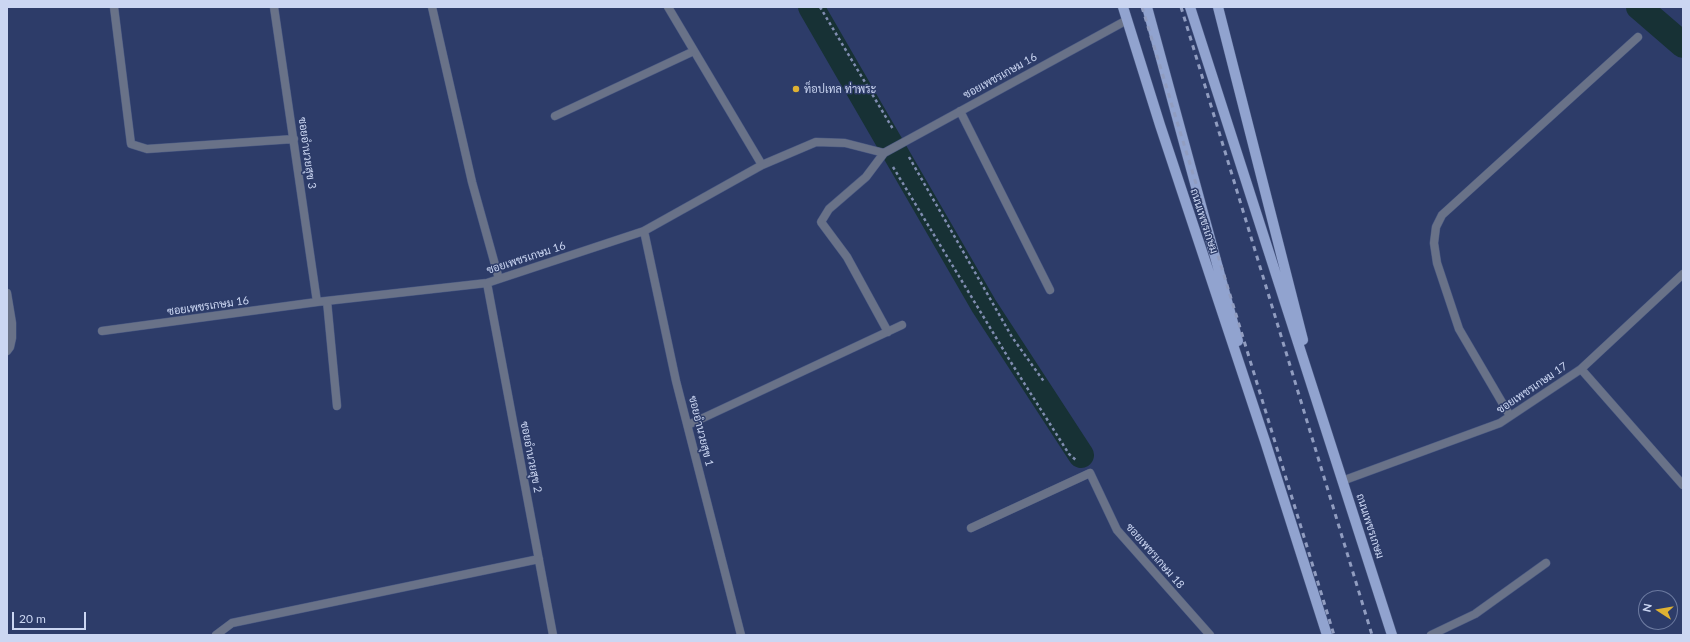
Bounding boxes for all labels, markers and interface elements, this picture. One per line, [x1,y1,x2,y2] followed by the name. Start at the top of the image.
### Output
[961,50,1039,102] street label: ซอยเพชรเกษม 16
[804,82,876,96] place label: ท็อปเทล ท่าพระ
[791,84,801,94] marker: ท็อปเทล ท่าพระ
[295,116,319,190] street label: ซอยอำนวยสุข 3
[1187,187,1221,255] street label: ถนนเพชรเกษม
[485,239,567,277] street label: ซอยเพชรเกษม 16
[166,294,250,318] street label: ซอยเพชรเกษม 16
[1494,359,1570,417] street label: ซอยเพชรเกษม 17
[686,394,716,468] street label: ซอยอำนวยสุข 1
[518,420,544,494] street label: ซอยอำนวยสุข 2
[1353,492,1387,560] street label: ถนนเพชรเกษม
[1123,521,1187,591] street label: ซอยเพชรเกษม 18
[1638,590,1678,630] north arrow
[1640,602,1654,613] text: N
[14,604,88,630] scale bar
[19,611,46,626] text: 20 m

